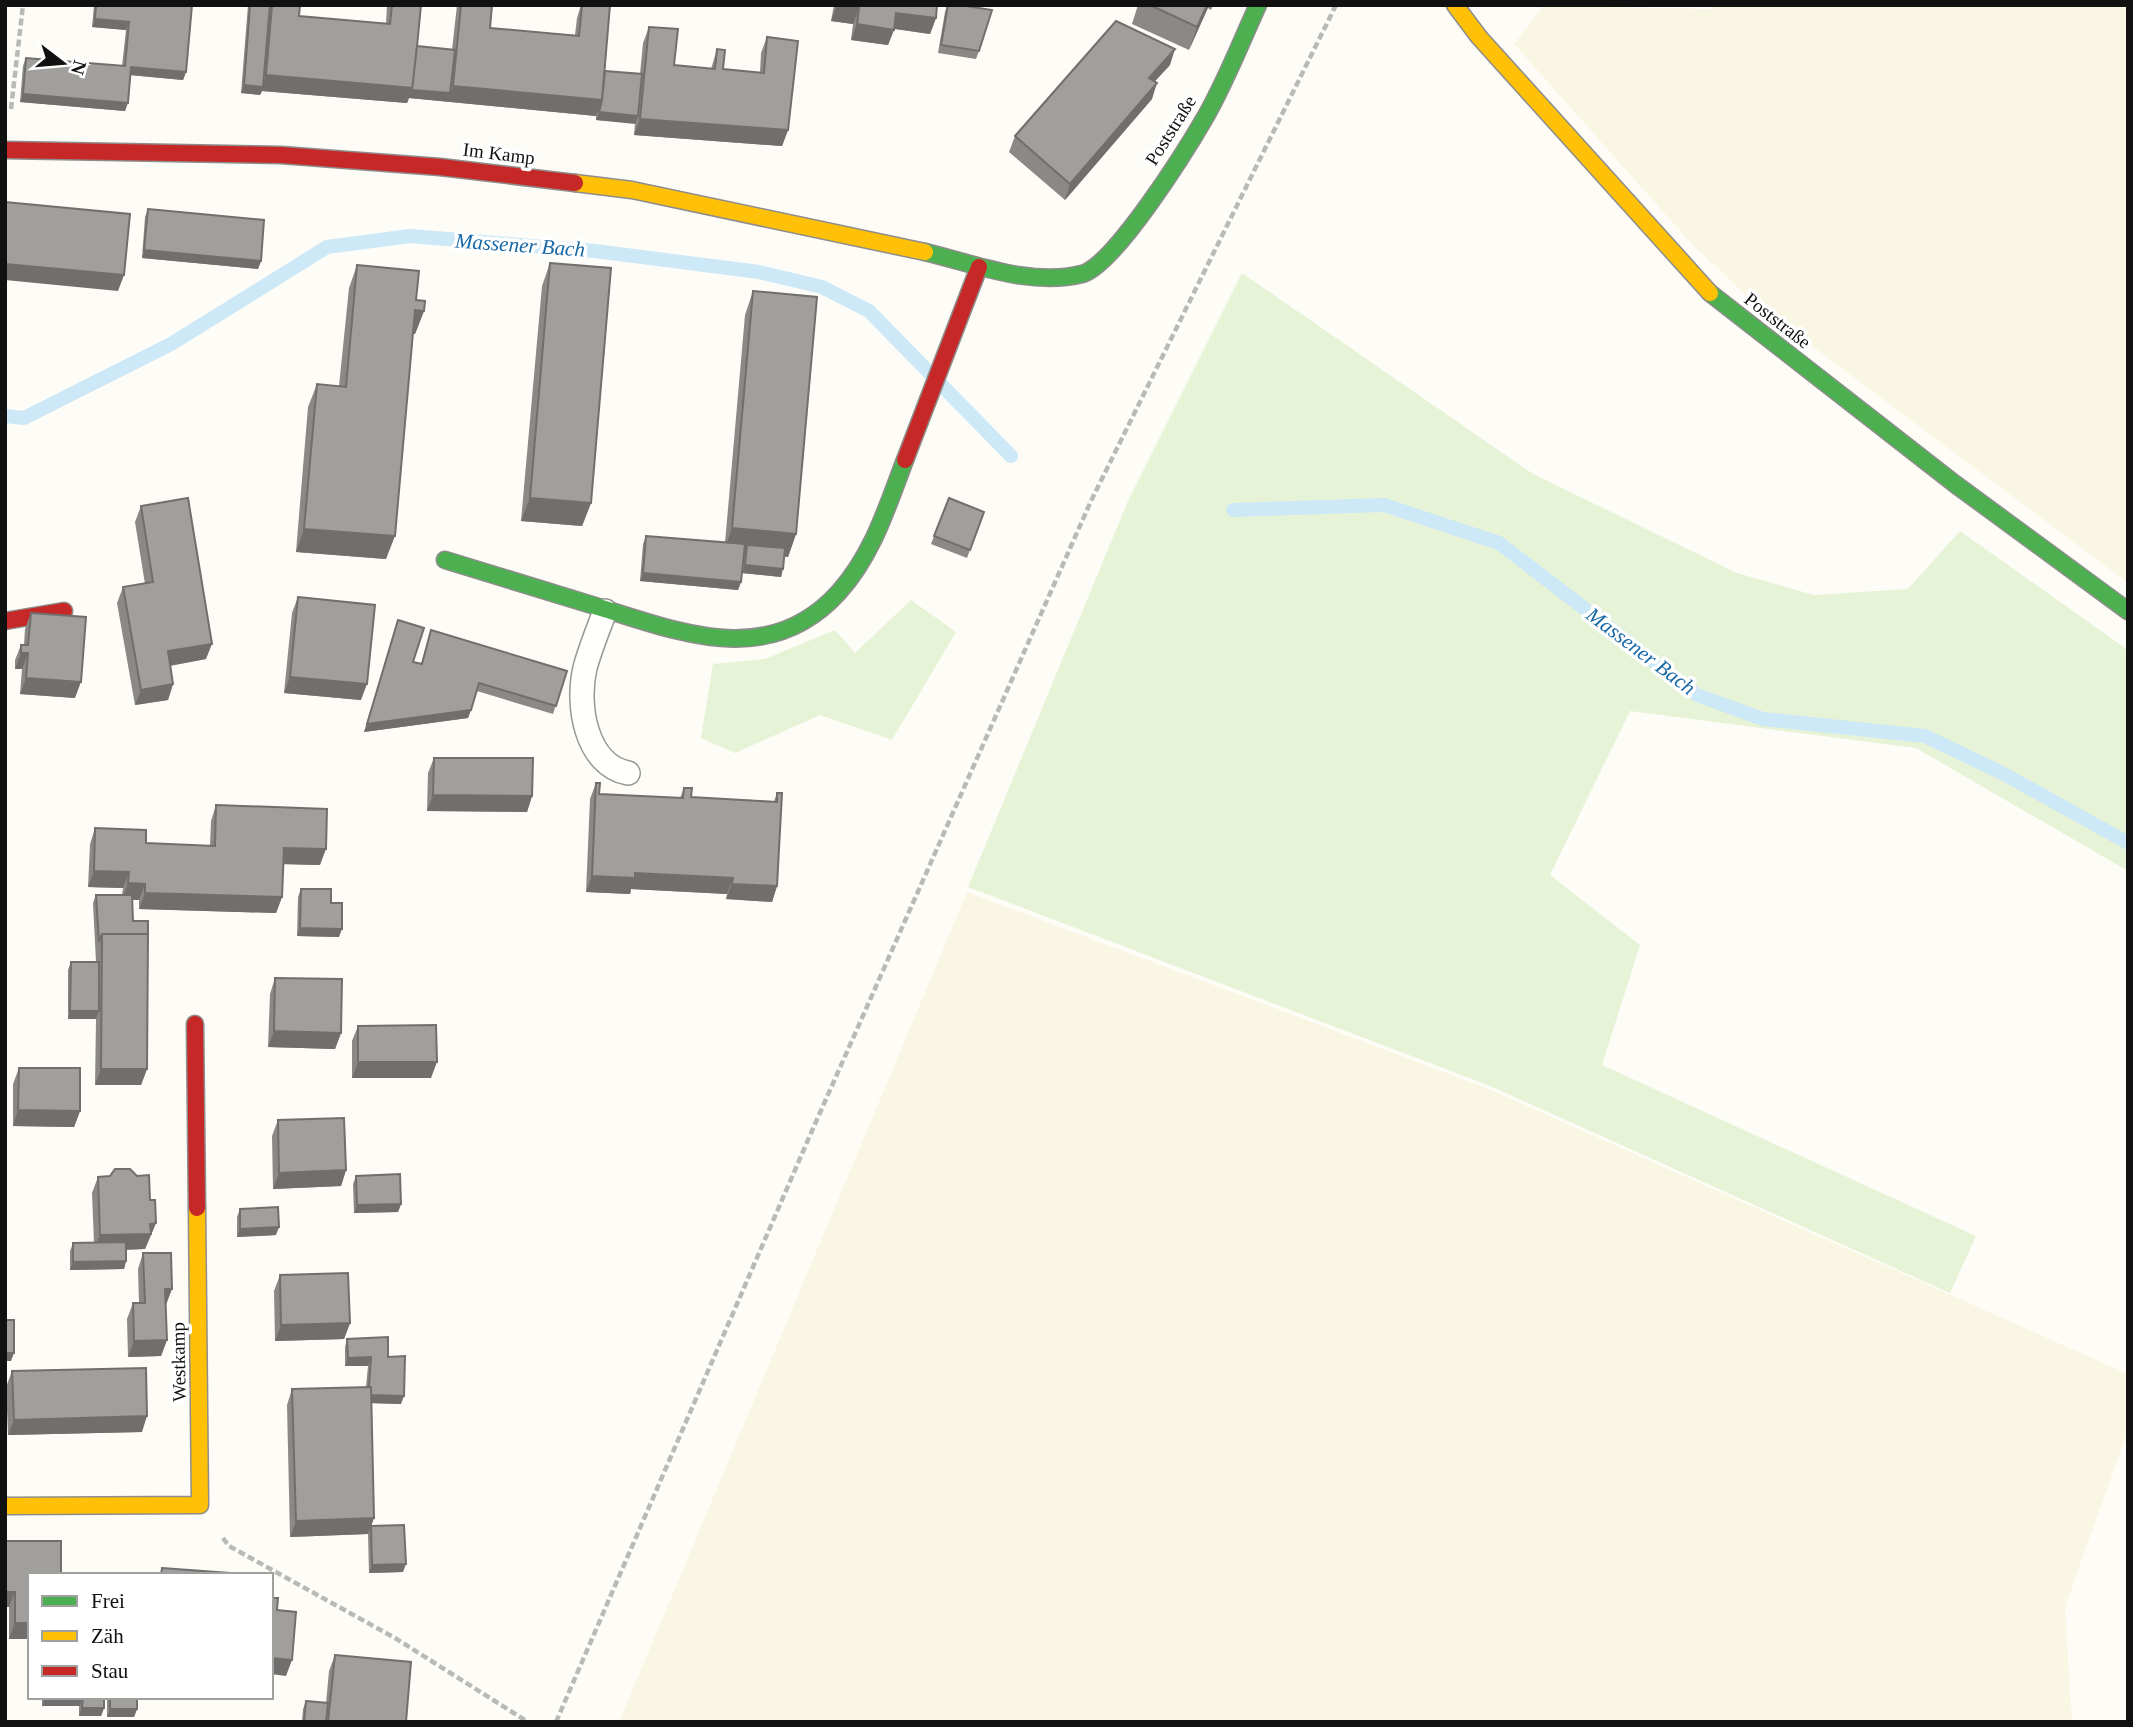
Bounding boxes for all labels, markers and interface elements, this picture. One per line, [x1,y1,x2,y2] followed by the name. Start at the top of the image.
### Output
[28,28,98,98] north arrow
[67,58,91,77] text: N
[1141,92,1200,169] street label: Poststraße
[462,139,536,168] street label: Im Kamp
[453,228,586,262] water label: Massener Bach
[1740,288,1815,353] street label: Poststraße
[1581,602,1700,700] water label: Massener Bach
[167,1322,190,1402] street label: Westkamp
[28,1573,273,1699] legend
[91,1589,125,1613] text: Frei
[91,1624,124,1648] text: Zäh
[91,1659,129,1683] text: Stau

